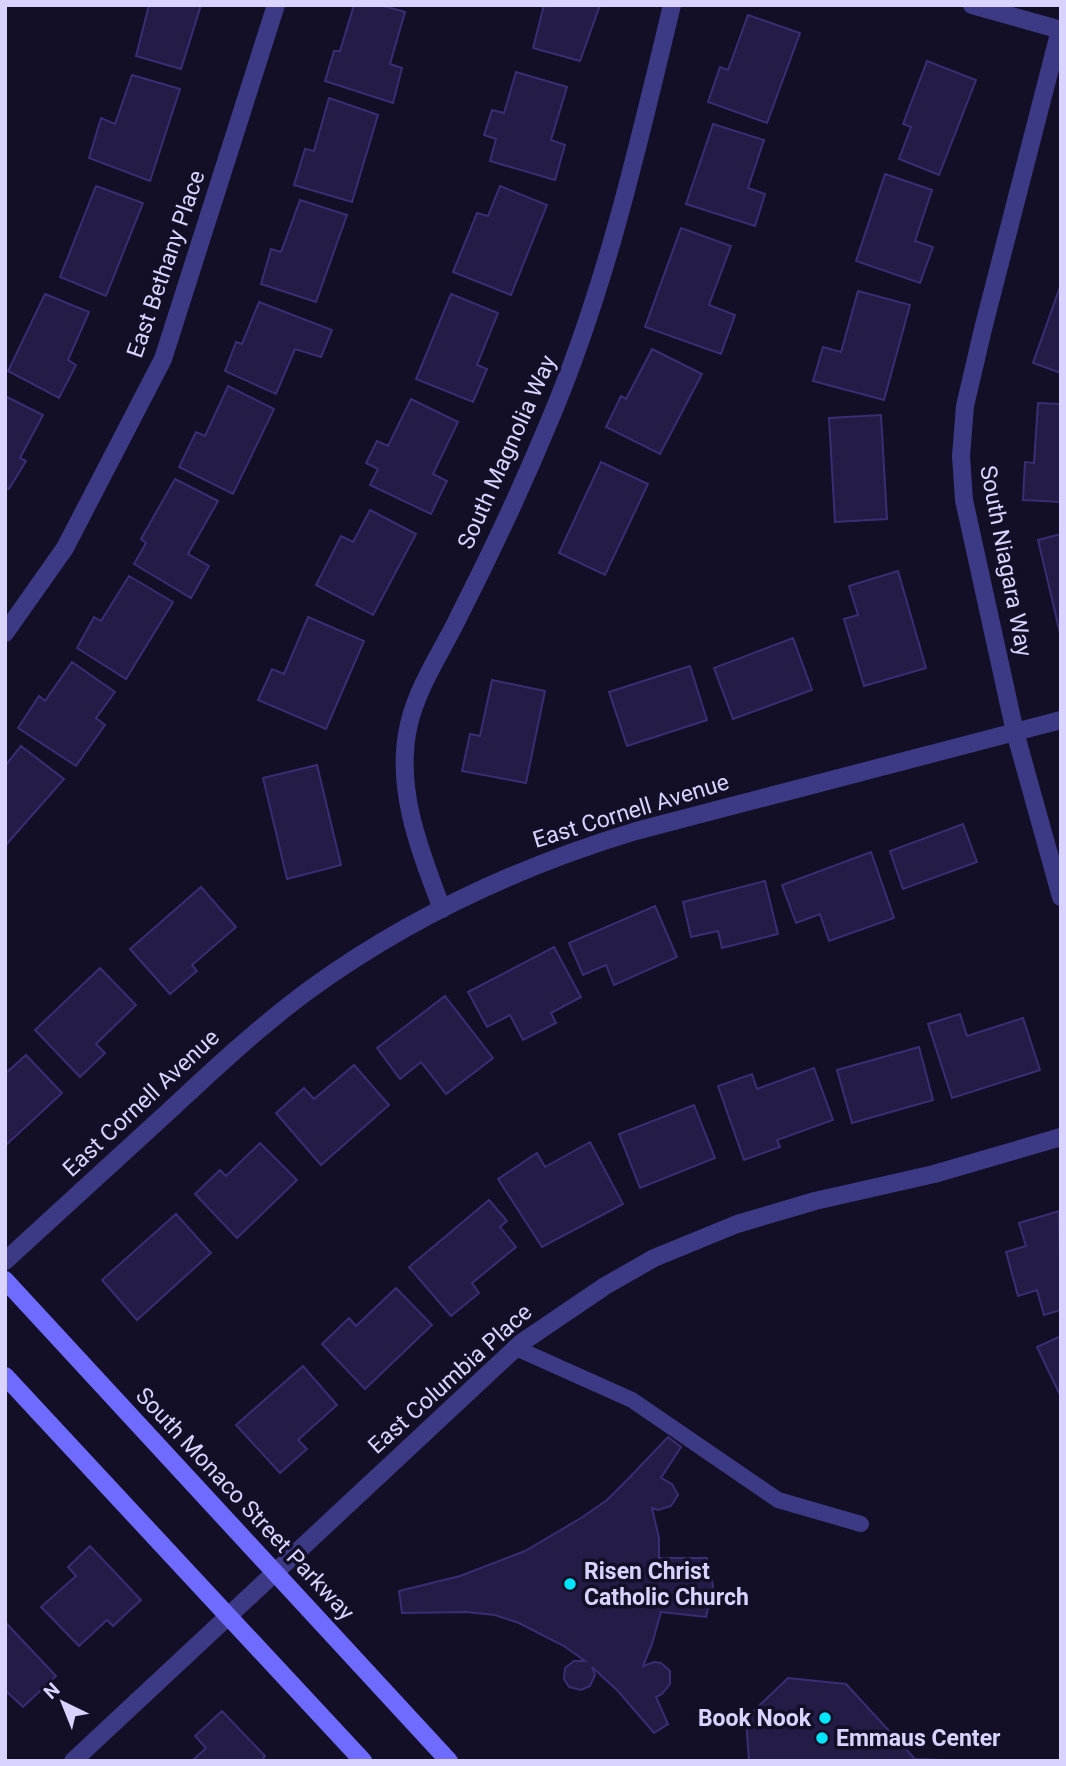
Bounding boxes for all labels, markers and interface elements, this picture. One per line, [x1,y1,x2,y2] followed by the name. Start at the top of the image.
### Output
[121,167,211,361] street label: East Bethany Place
[452,351,562,553] street label: South Magnolia Way
[974,463,1038,659] street label: South Niagara Way
[530,768,732,854] street label: East Cornell Avenue
[57,1024,225,1182] street label: East Cornell Avenue
[363,1298,537,1460] street label: East Columbia Place
[130,1382,360,1626] street label: South Monaco Street Parkway
[584,1558,749,1611] place label: Risen Christ Catholic Church
[562,1576,578,1592] marker: Risen Christ Catholic Church
[28,1668,98,1738] north arrow
[39,1678,64,1704] text: N
[698,1705,812,1732] place label: Book Nook
[817,1710,833,1726] marker: Book Nook
[836,1725,1001,1752] place label: Emmaus Center
[814,1730,830,1746] marker: Emmaus Center

